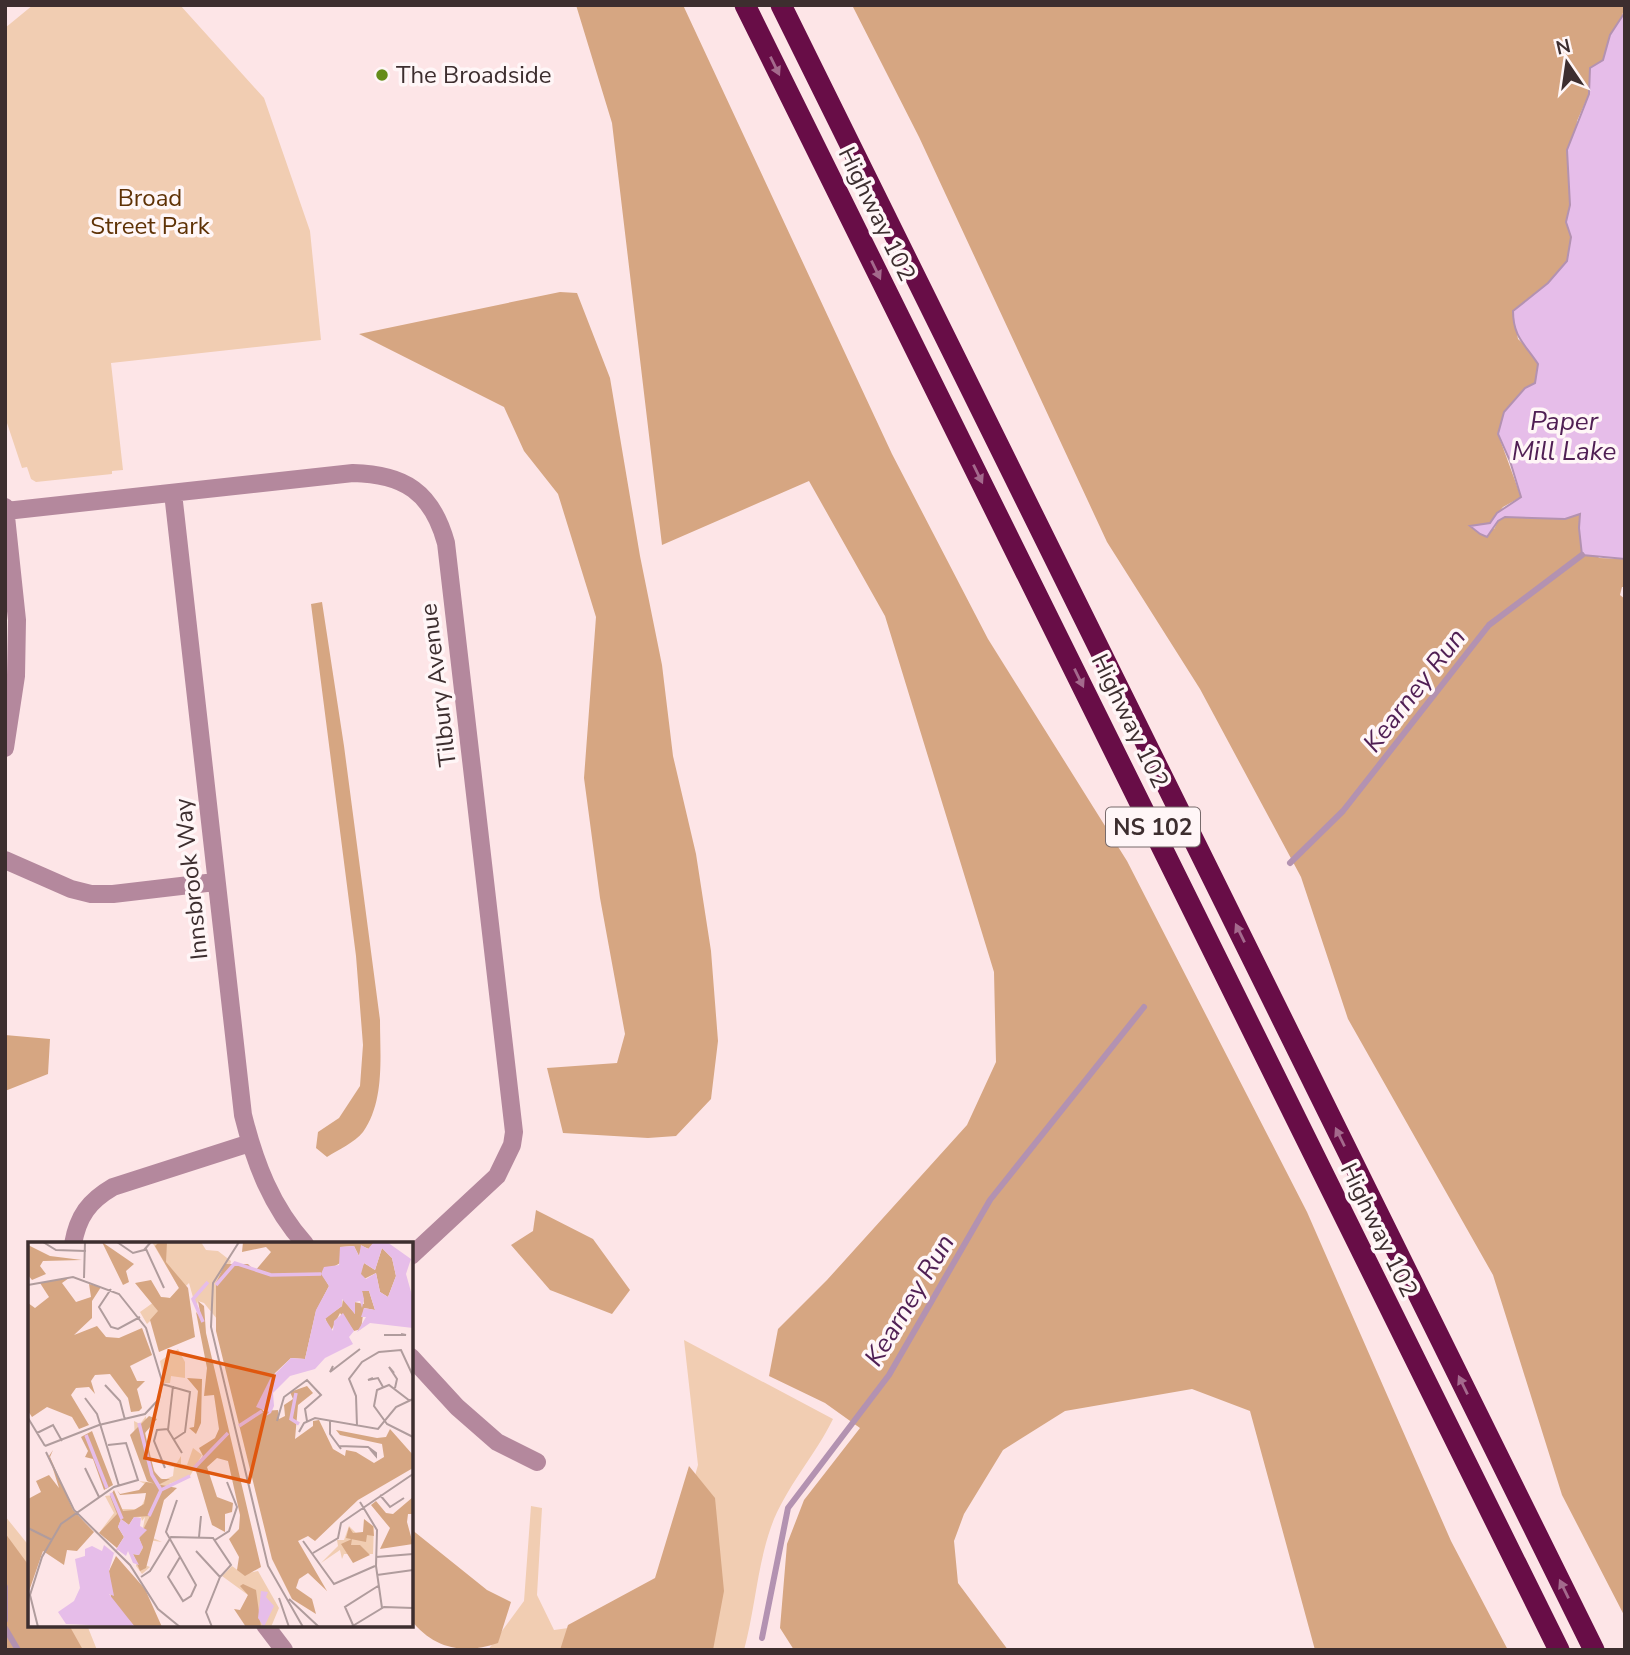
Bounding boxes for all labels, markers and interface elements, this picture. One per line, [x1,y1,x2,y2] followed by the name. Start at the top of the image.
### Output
[1532,28,1602,98] north arrow
[1554,33,1573,62] text: N
[770,56,781,76] one-way arrow
[396,59,552,91] place label: The Broadside
[374,67,390,83] marker: The Broadside
[831,142,923,286] street label: Highway 102
[90,182,211,242] park label: Broad Street Park
[871,260,882,280] one-way arrow
[1512,404,1617,469] water label: Paper Mill Lake
[972,464,983,484] one-way arrow
[412,602,464,768] street label: Tilbury Avenue
[1355,621,1474,759] water label: Kearney Run
[1084,649,1176,793] street label: Highway 102
[1073,668,1085,688] one-way arrow
[167,796,215,961] street label: Innsbrook Way
[1106,807,1200,846] road number: NS 102
[1234,923,1245,943] one-way arrow
[1335,1127,1346,1147] one-way arrow
[1333,1158,1425,1302] street label: Highway 102
[856,1228,963,1373] water label: Kearney Run
[28,1242,413,1627] inset map
[1457,1375,1468,1395] one-way arrow
[1558,1579,1569,1599] one-way arrow

